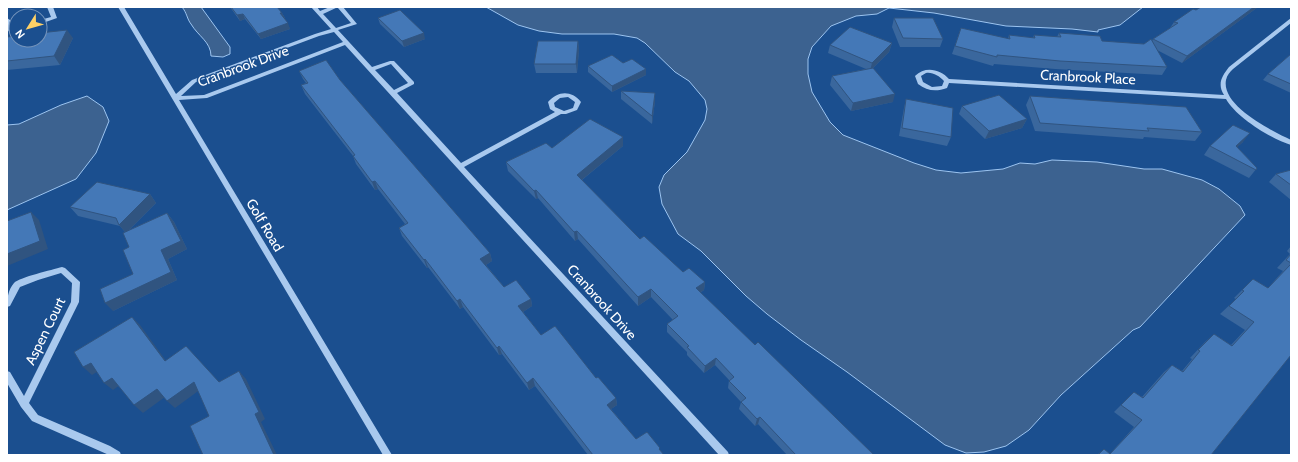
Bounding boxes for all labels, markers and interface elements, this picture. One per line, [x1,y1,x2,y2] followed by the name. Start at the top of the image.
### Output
[8,8,48,48] north arrow
[12,27,28,41] text: N
[195,41,291,91] street label: Cranbrook Drive
[1040,66,1136,88] street label: Cranbrook Place
[242,195,288,255] street label: Golf Road
[563,260,641,344] street label: Cranbrook Drive
[21,294,69,368] street label: Aspen Court

